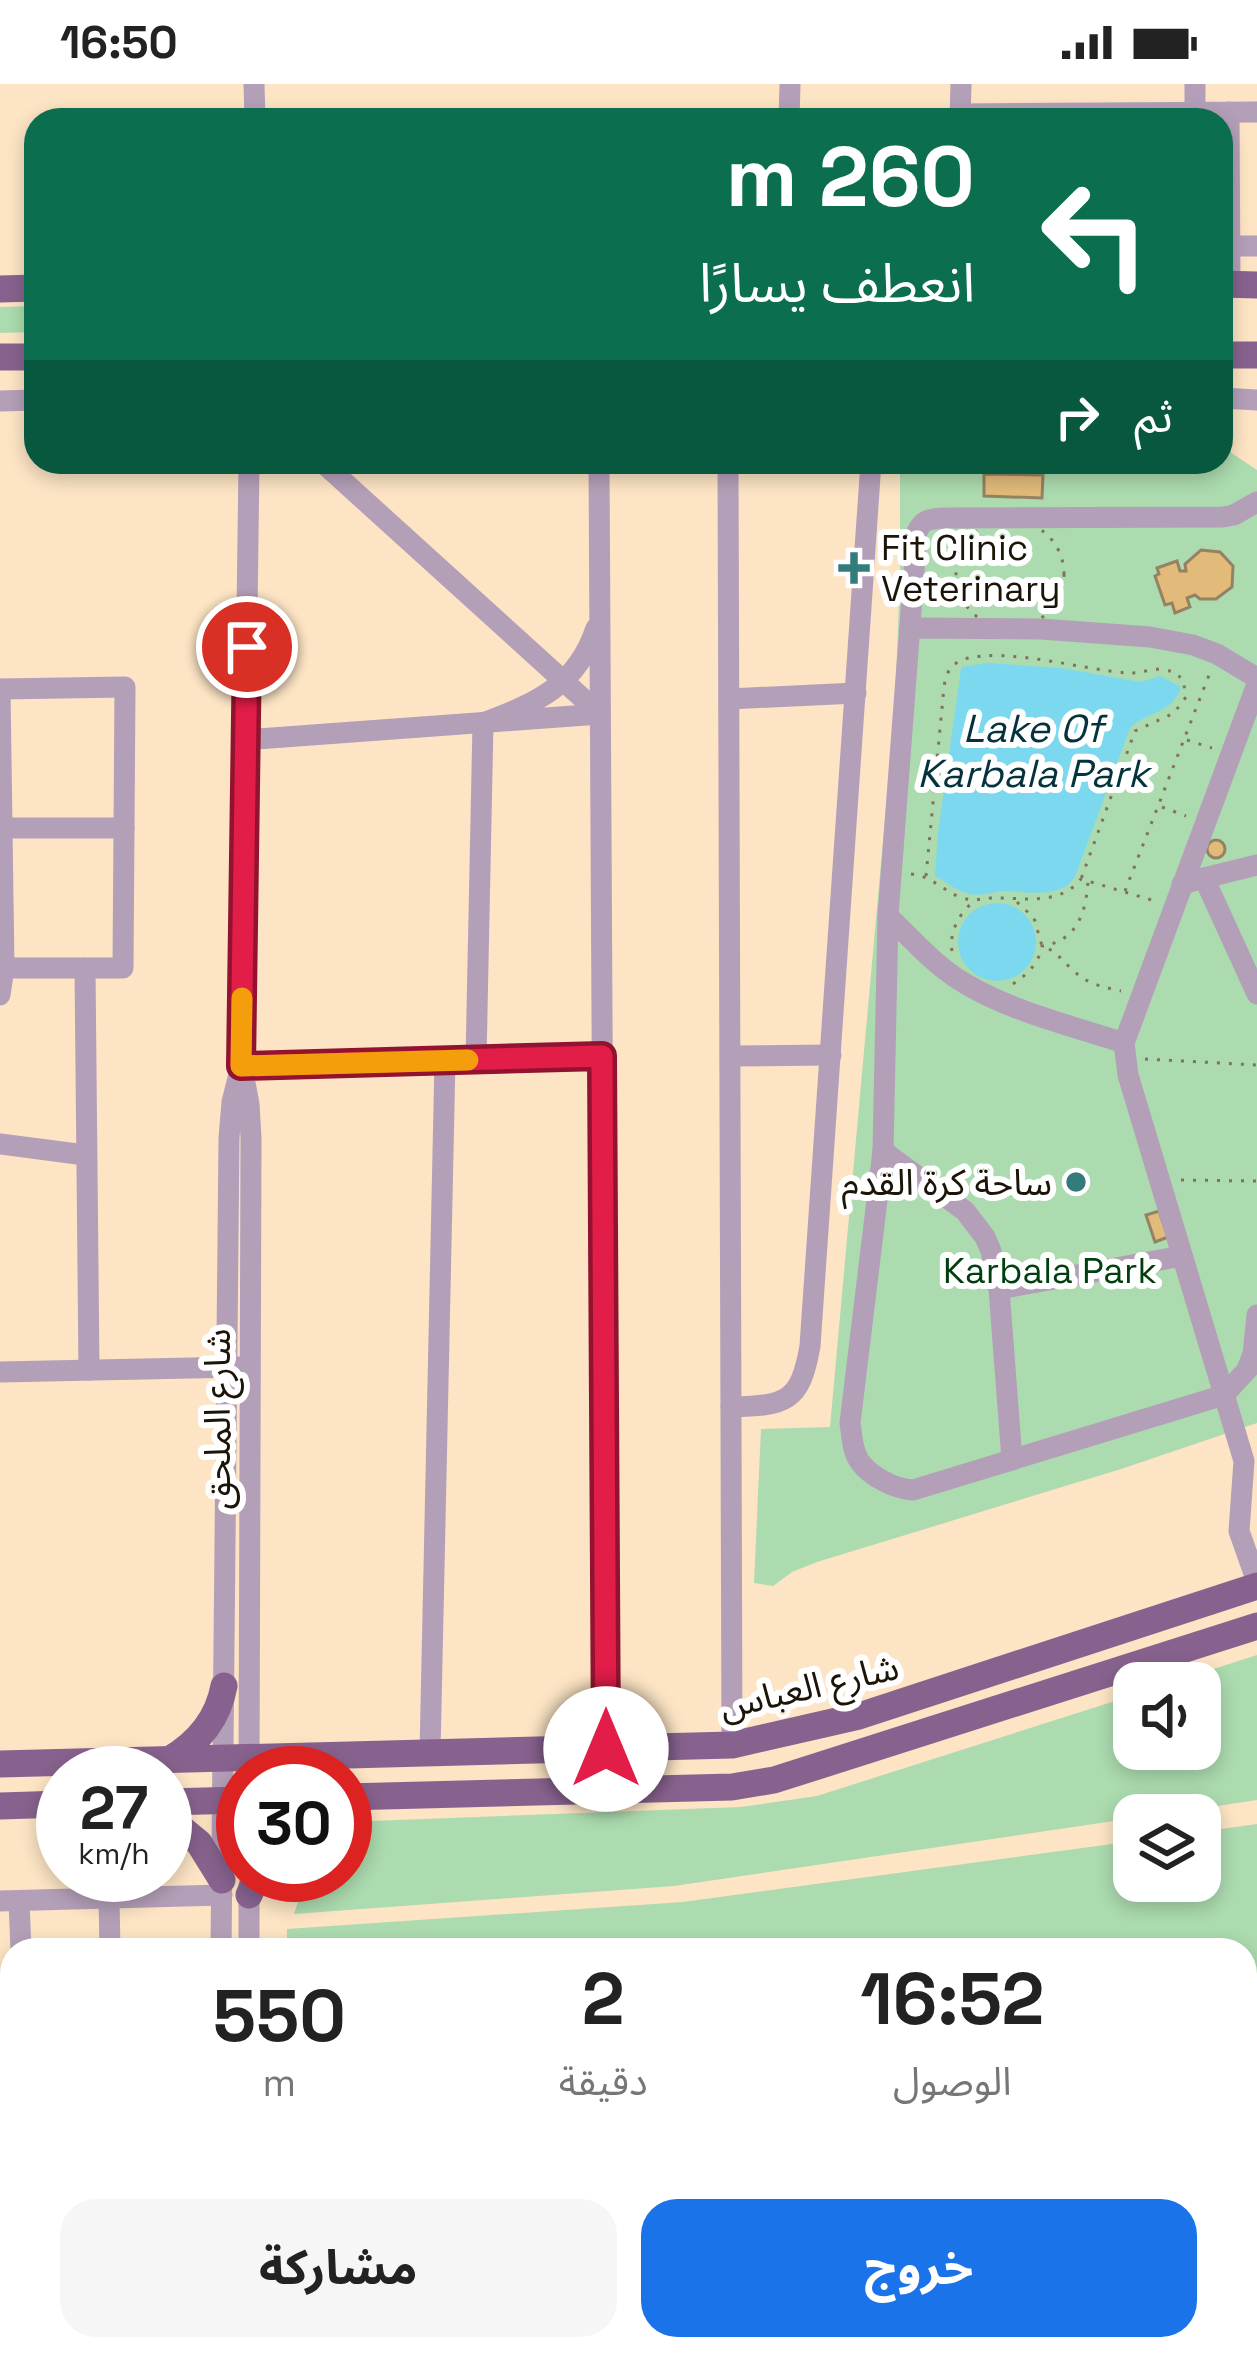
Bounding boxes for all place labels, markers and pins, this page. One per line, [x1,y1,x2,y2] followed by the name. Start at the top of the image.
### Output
[881,525,1061,612] place label: Fit Clinic Veterinary
[838,552,870,584] marker: Fit Clinic Veterinary
[196,596,298,698] pin
[842,1160,1052,1210] place label: ساحة كرة القدم
[1063,1169,1089,1195] marker: ساحة كرة القدم

